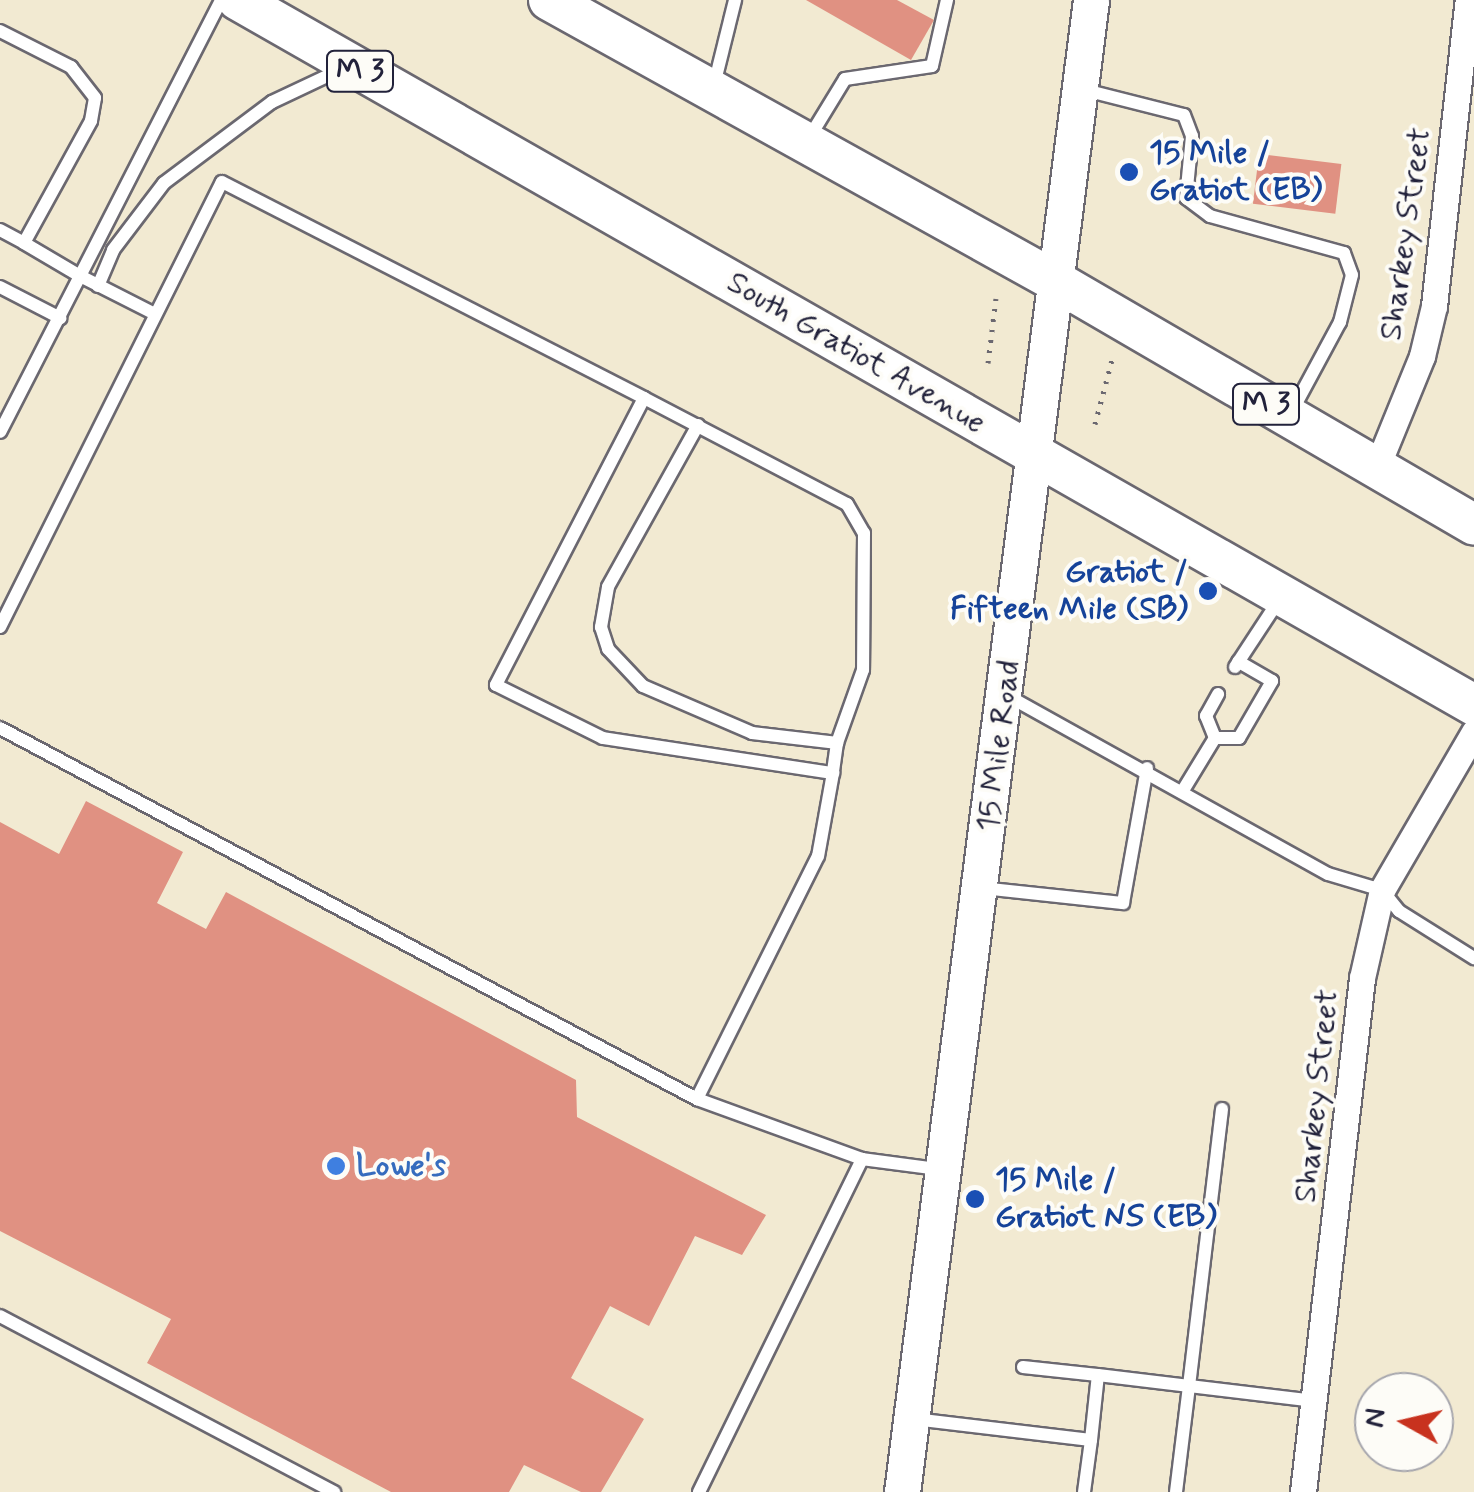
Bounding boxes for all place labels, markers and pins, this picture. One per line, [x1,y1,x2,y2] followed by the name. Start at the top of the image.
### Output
[1149,135,1322,210] place label: 15 Mile / Gratiot (EB)
[1118,161,1140,183] marker: 15 Mile / Gratiot (EB)
[951,554,1188,629] place label: Gratiot / Fifteen Mile (SB)
[1197,580,1219,602] marker: Gratiot / Fifteen Mile (SB)
[356,1147,446,1185] place label: Lowe's
[325,1155,347,1177] marker: Lowe's
[995,1162,1214,1237] place label: 15 Mile / Gratiot NS (EB)
[964,1188,986,1210] marker: 15 Mile / Gratiot NS (EB)

